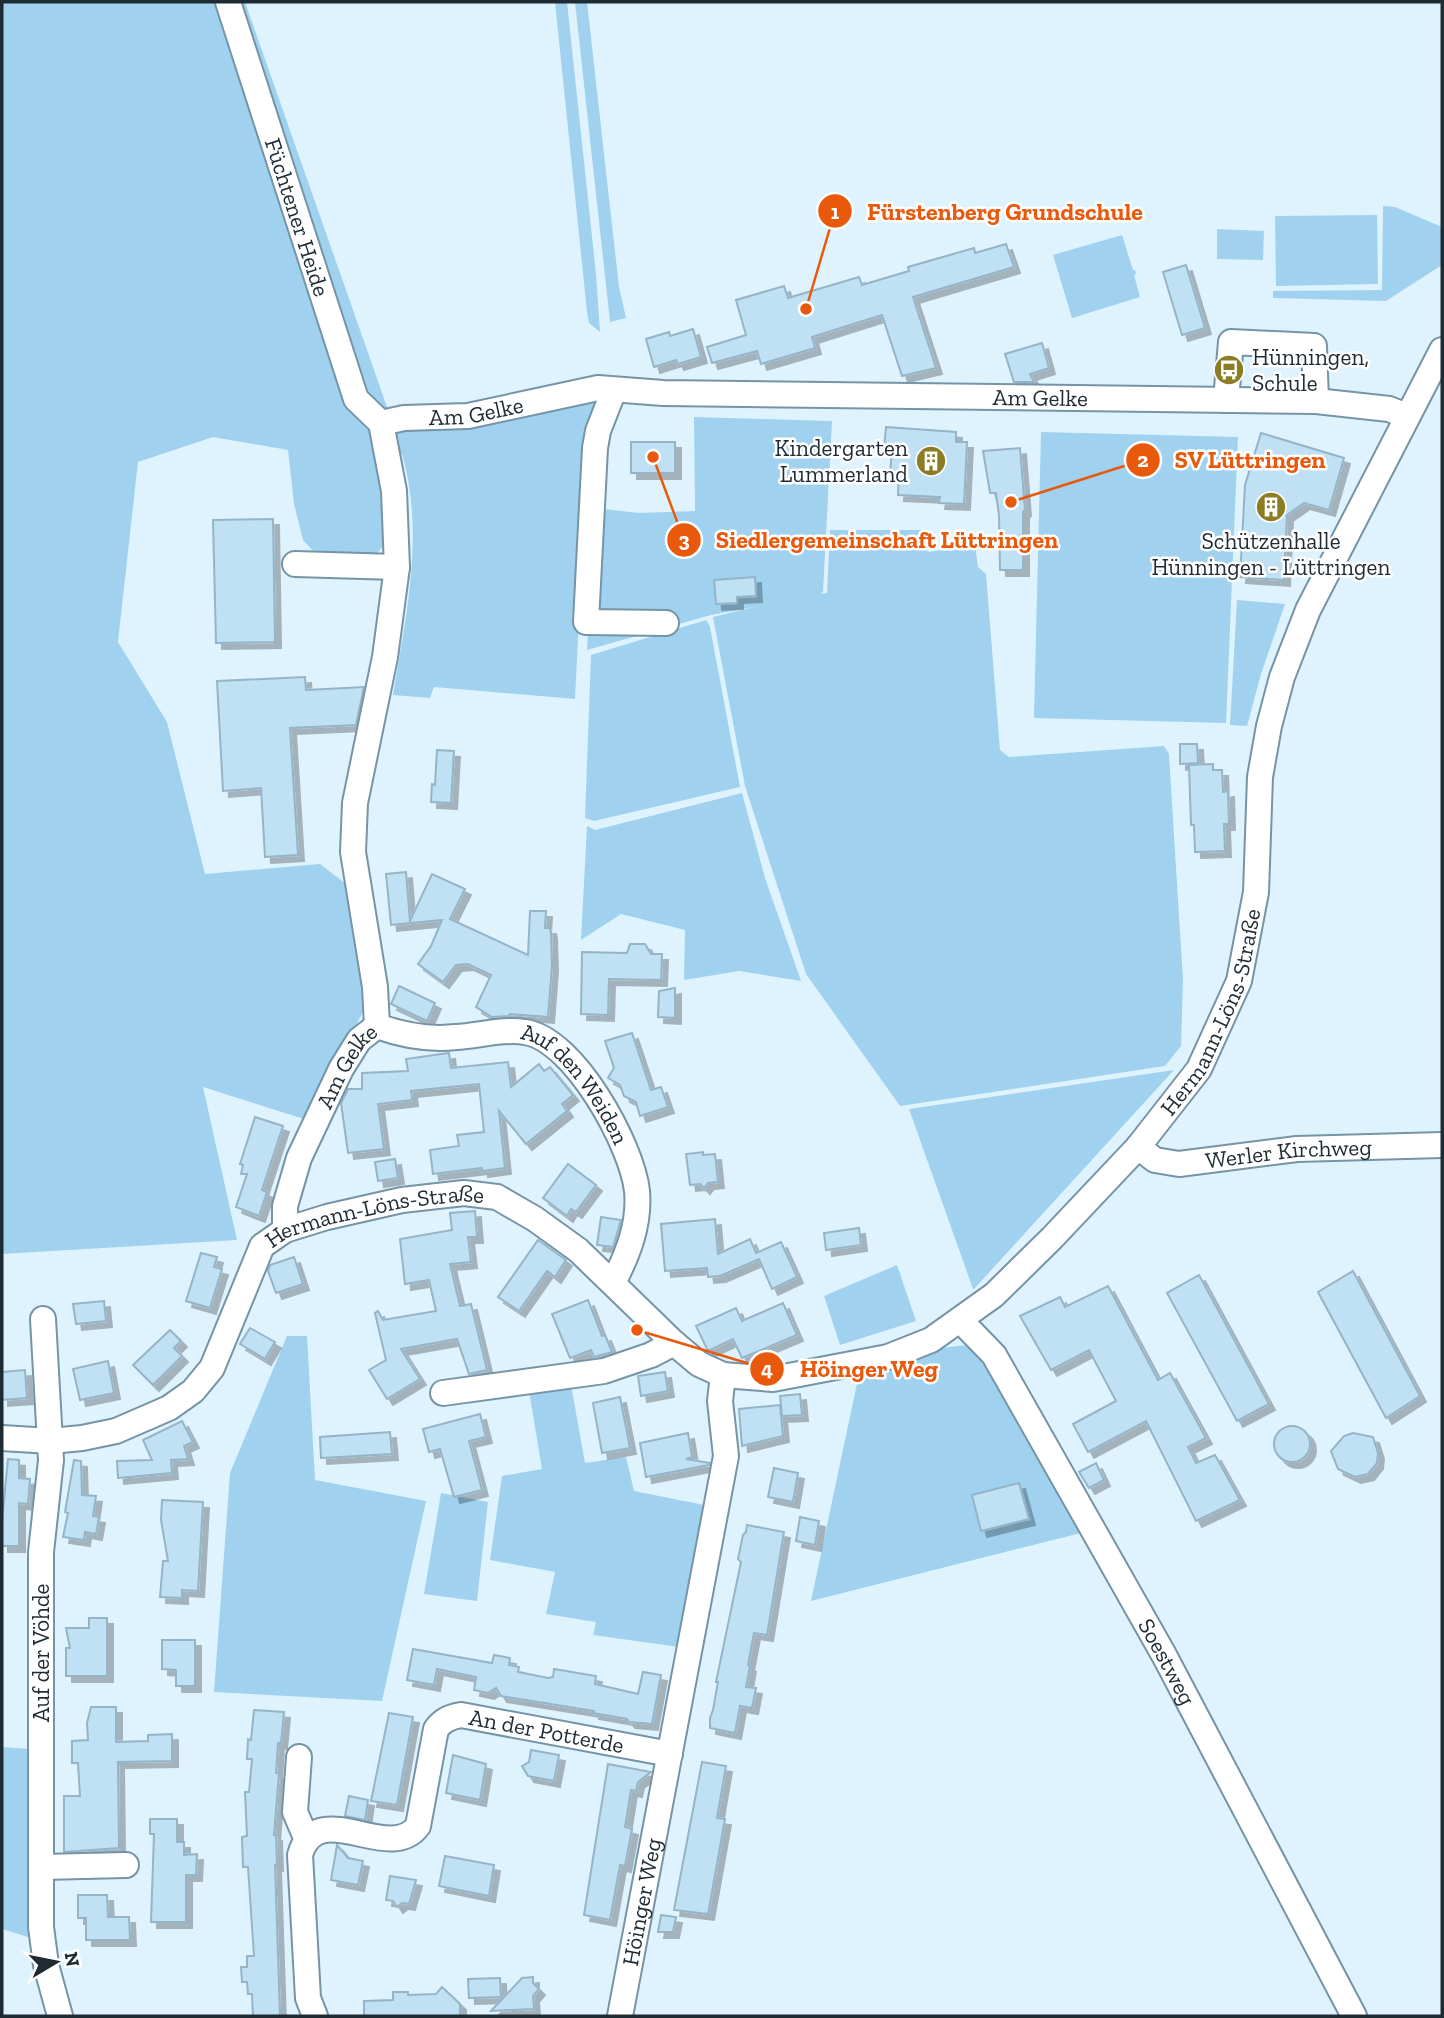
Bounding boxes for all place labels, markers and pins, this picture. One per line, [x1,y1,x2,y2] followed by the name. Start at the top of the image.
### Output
[818,189,1157,234] callout: Fürstenberg Grundschule
[1252,343,1369,397] place label: Hünningen, Schule
[1212,353,1246,387] bus stop icon: Hünningen, Schule
[775,434,908,488] place label: Kindergarten Lummerland
[1126,437,1340,482] callout: SV Lüttringen
[914,444,948,478] building icon: Kindergarten Lummerland
[1254,490,1288,524] building icon: Schützenhalle Hünningen - Lüttringen
[667,517,1072,562] callout: Siedlergemeinschaft Lüttringen
[1151,527,1391,581] place label: Schützenhalle Hünningen - Lüttringen
[750,1346,952,1391] callout: Höinger Weg

